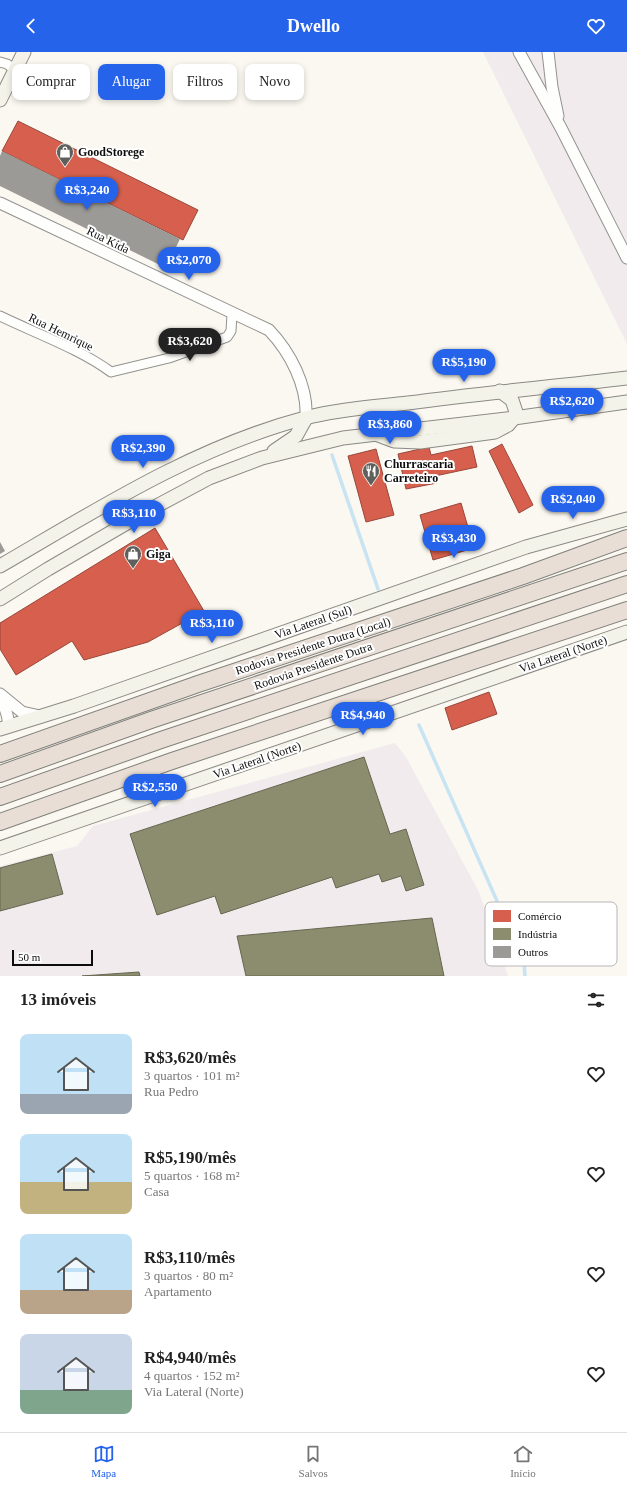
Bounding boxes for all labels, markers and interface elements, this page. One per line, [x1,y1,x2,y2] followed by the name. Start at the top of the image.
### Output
[20,15,42,37] icon: back
[585,15,607,37] icon: heart
[287,16,340,36] text: Dwello
[12,64,90,100] chip: Comprar
[98,64,165,100] chip: Alugar
[173,64,237,100] chip: Filtros
[245,64,304,100] chip: Novo
[55,142,75,167] shop icon: GoodStorege
[78,145,145,159] place label: GoodStorege
[50,177,124,211] pin: R$3,240
[64,182,110,197] text: R$3,240
[84,224,132,257] street label: Rua Kida
[152,247,226,281] pin: R$2,070
[166,252,212,267] text: R$2,070
[26,310,96,354] street label: Rua Hemrique
[153,328,227,362] pin: R$3,620
[167,333,213,348] text: R$3,620
[427,349,501,383] pin: R$5,190
[441,354,487,369] text: R$5,190
[535,388,609,422] pin: R$2,620
[549,393,595,408] text: R$2,620
[353,411,427,445] pin: R$3,860
[367,416,413,431] text: R$3,860
[106,435,180,469] pin: R$2,390
[120,440,166,455] text: R$2,390
[384,457,453,485] place label: Churrascaria Carreteiro
[361,461,381,486] restaurant icon: Churrascaria Carreteiro
[536,486,610,520] pin: R$2,040
[550,491,596,506] text: R$2,040
[97,500,171,534] pin: R$3,110
[112,505,156,520] text: R$3,110
[417,525,491,559] pin: R$3,430
[431,530,477,545] text: R$3,430
[123,544,143,569] shop icon: Giga
[146,547,171,561] place label: Giga
[273,602,353,642] street label: Via Lateral (Sul)
[175,610,249,644] pin: R$3,110
[234,614,392,678] street label: Rodovia Presidente Dutra (Local)
[190,615,234,630] text: R$3,110
[517,632,609,676] street label: Via Lateral (Norte)
[252,639,374,693] street label: Rodovia Presidente Dutra
[326,702,400,736] pin: R$4,940
[340,707,386,722] text: R$4,940
[211,738,303,782] street label: Via Lateral (Norte)
[118,774,192,808] pin: R$2,550
[132,779,178,794] text: R$2,550
[485,902,617,966] legend
[518,910,562,922] text: Comércio
[518,928,557,940] text: Indústria
[518,946,548,958] text: Outros
[12,948,93,967] scale bar
[18,951,40,963] text: 50 m
[585,989,607,1011] icon: filters
[20,990,96,1009] text: 13 imóveis
[144,1048,236,1067] text: R$3,620/mês
[52,1050,100,1098] icon: home
[585,1063,607,1085] icon: heart
[144,1068,240,1083] text: 3 quartos · 101 m²
[144,1084,199,1099] text: Rua Pedro
[144,1148,236,1167] text: R$5,190/mês
[52,1150,100,1198] icon: home
[585,1163,607,1185] icon: heart
[144,1168,240,1183] text: 5 quartos · 168 m²
[144,1184,169,1199] text: Casa
[144,1248,235,1267] text: R$3,110/mês
[52,1250,100,1298] icon: home
[585,1263,607,1285] icon: heart
[144,1268,233,1283] text: 3 quartos · 80 m²
[144,1284,212,1299] text: Apartamento
[144,1348,236,1367] text: R$4,940/mês
[52,1350,100,1398] icon: home
[585,1363,607,1385] icon: heart
[144,1368,240,1383] text: 4 quartos · 152 m²
[144,1384,244,1399] text: Via Lateral (Norte)
[91,1443,116,1479] tab: Mapa
[299,1443,328,1479] tab: Salvos
[510,1443,536,1479] tab: Início

